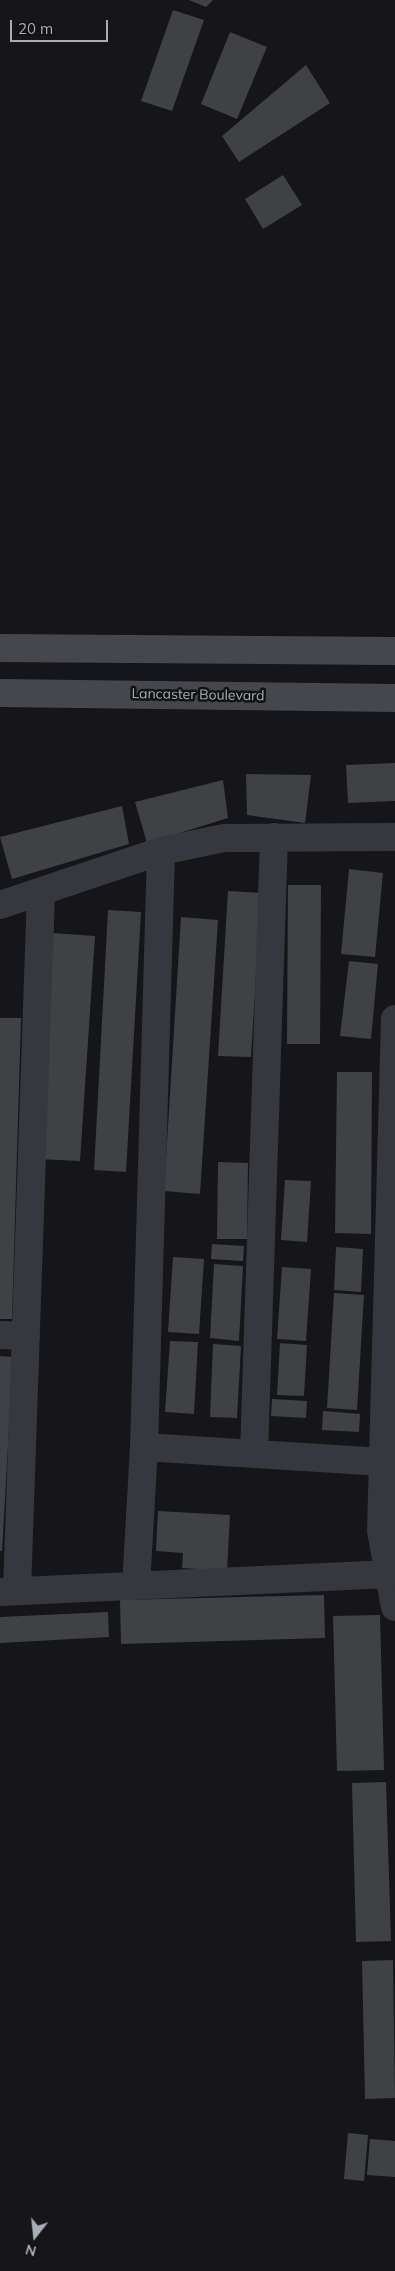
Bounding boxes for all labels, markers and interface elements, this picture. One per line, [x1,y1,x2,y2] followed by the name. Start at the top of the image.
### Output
[12,10,110,42] scale bar
[18,19,53,38] text: 20 m
[131,685,265,705] street label: Lancaster Boulevard
[10,2211,60,2261] north arrow
[23,2240,38,2261] text: N

